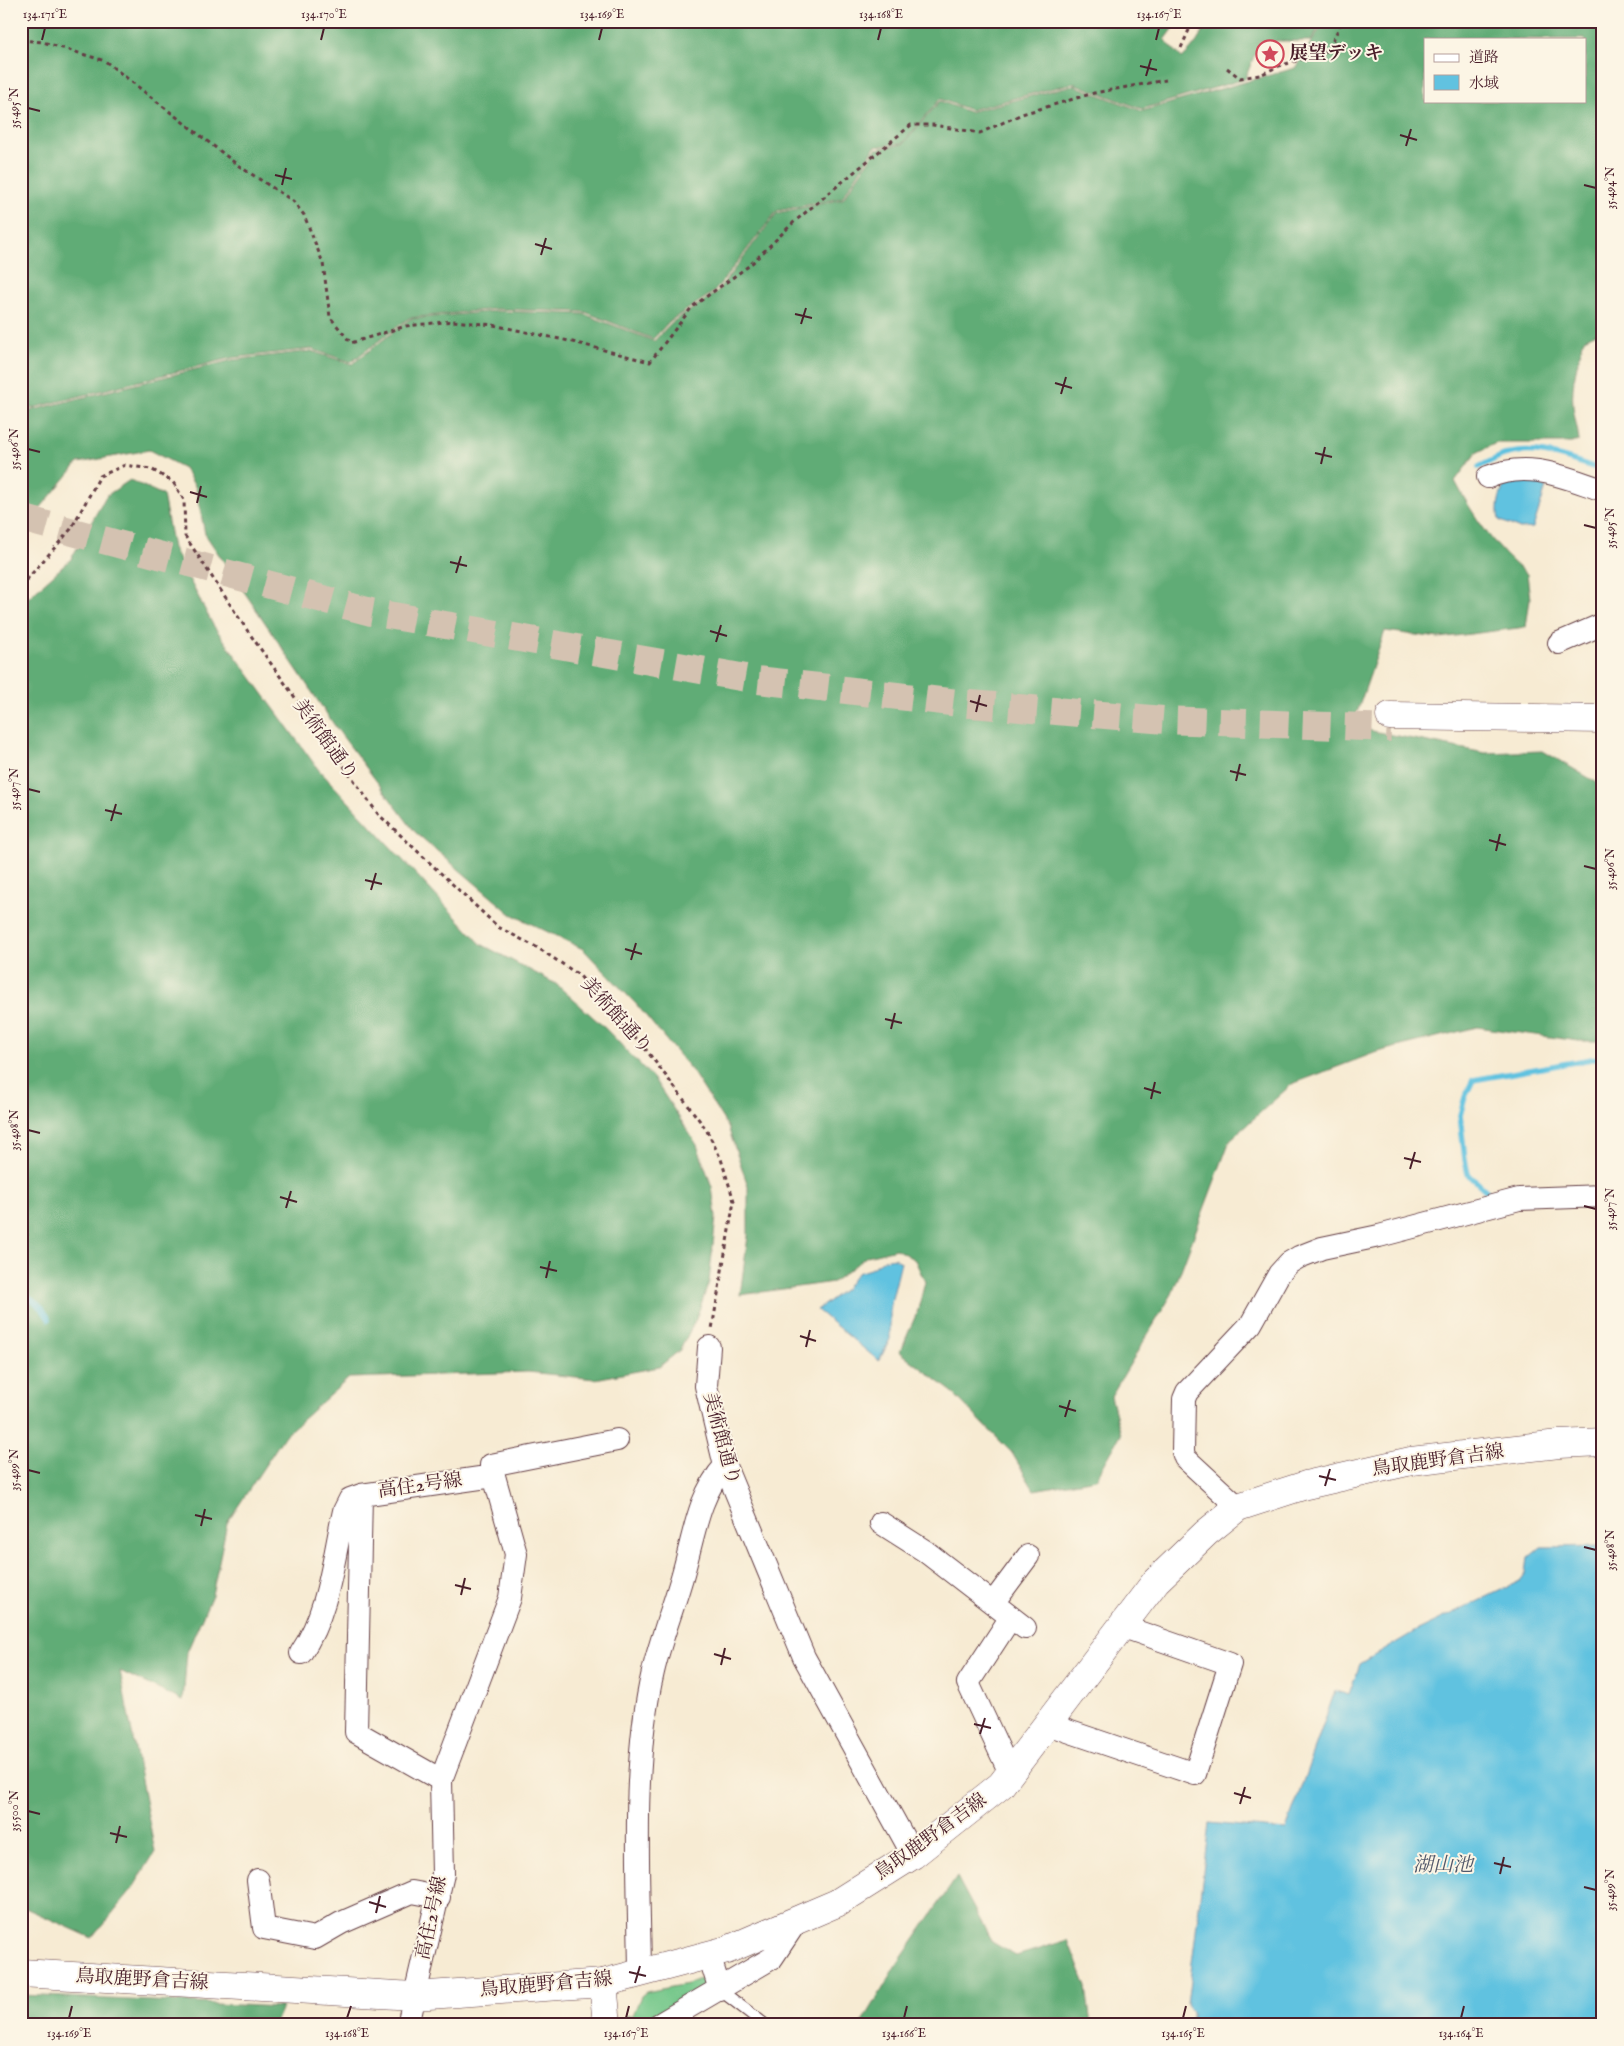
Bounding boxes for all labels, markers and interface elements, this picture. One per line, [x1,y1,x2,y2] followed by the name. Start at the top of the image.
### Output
[23,7,67,22] text: 134.171°E
[301,7,347,22] text: 134.170°E
[580,7,624,22] text: 134.169°E
[859,7,903,22] text: 134.168°E
[1137,7,1181,22] text: 134.167°E
[1424,38,1586,102] legend
[1255,39,1285,69] place icon: 展望デッキ
[1289,42,1384,66] place label: 展望デッキ
[1469,48,1499,67] text: 道路
[1469,74,1499,93] text: 水域
[7,87,22,129] text: 35.495°N
[1603,166,1618,209] text: 35.494°N
[7,427,22,470] text: 35.496°N
[1603,507,1618,549] text: 35.495°N
[287,695,363,785] street label: 美術館通り
[7,767,22,810] text: 35.497°N
[1603,847,1618,890] text: 35.496°N
[575,973,657,1059] street label: 美術館通り
[7,1109,22,1151] text: 35.498°N
[1603,1187,1618,1230] text: 35.497°N
[697,1390,745,1488] street label: 美術館通り
[1370,1440,1506,1482] street label: 鳥取鹿野倉吉線
[7,1448,22,1491] text: 35.499°N
[376,1468,464,1504] street label: 高住2号線
[1603,1529,1618,1571] text: 35.498°N
[870,1788,992,1886] street label: 鳥取鹿野倉吉線
[7,1790,22,1832] text: 35.500°N
[1413,1853,1475,1878] water label: 湖山池
[1603,1868,1618,1911] text: 35.499°N
[411,1874,453,1962] street label: 高住2号線
[75,1965,209,1995] street label: 鳥取鹿野倉吉線
[479,1967,613,2003] street label: 鳥取鹿野倉吉線
[47,2026,91,2041] text: 134.169°E
[325,2026,369,2041] text: 134.168°E
[604,2026,648,2041] text: 134.167°E
[882,2026,926,2041] text: 134.166°E
[1161,2026,1205,2041] text: 134.165°E
[1438,2026,1484,2041] text: 134.164°E

